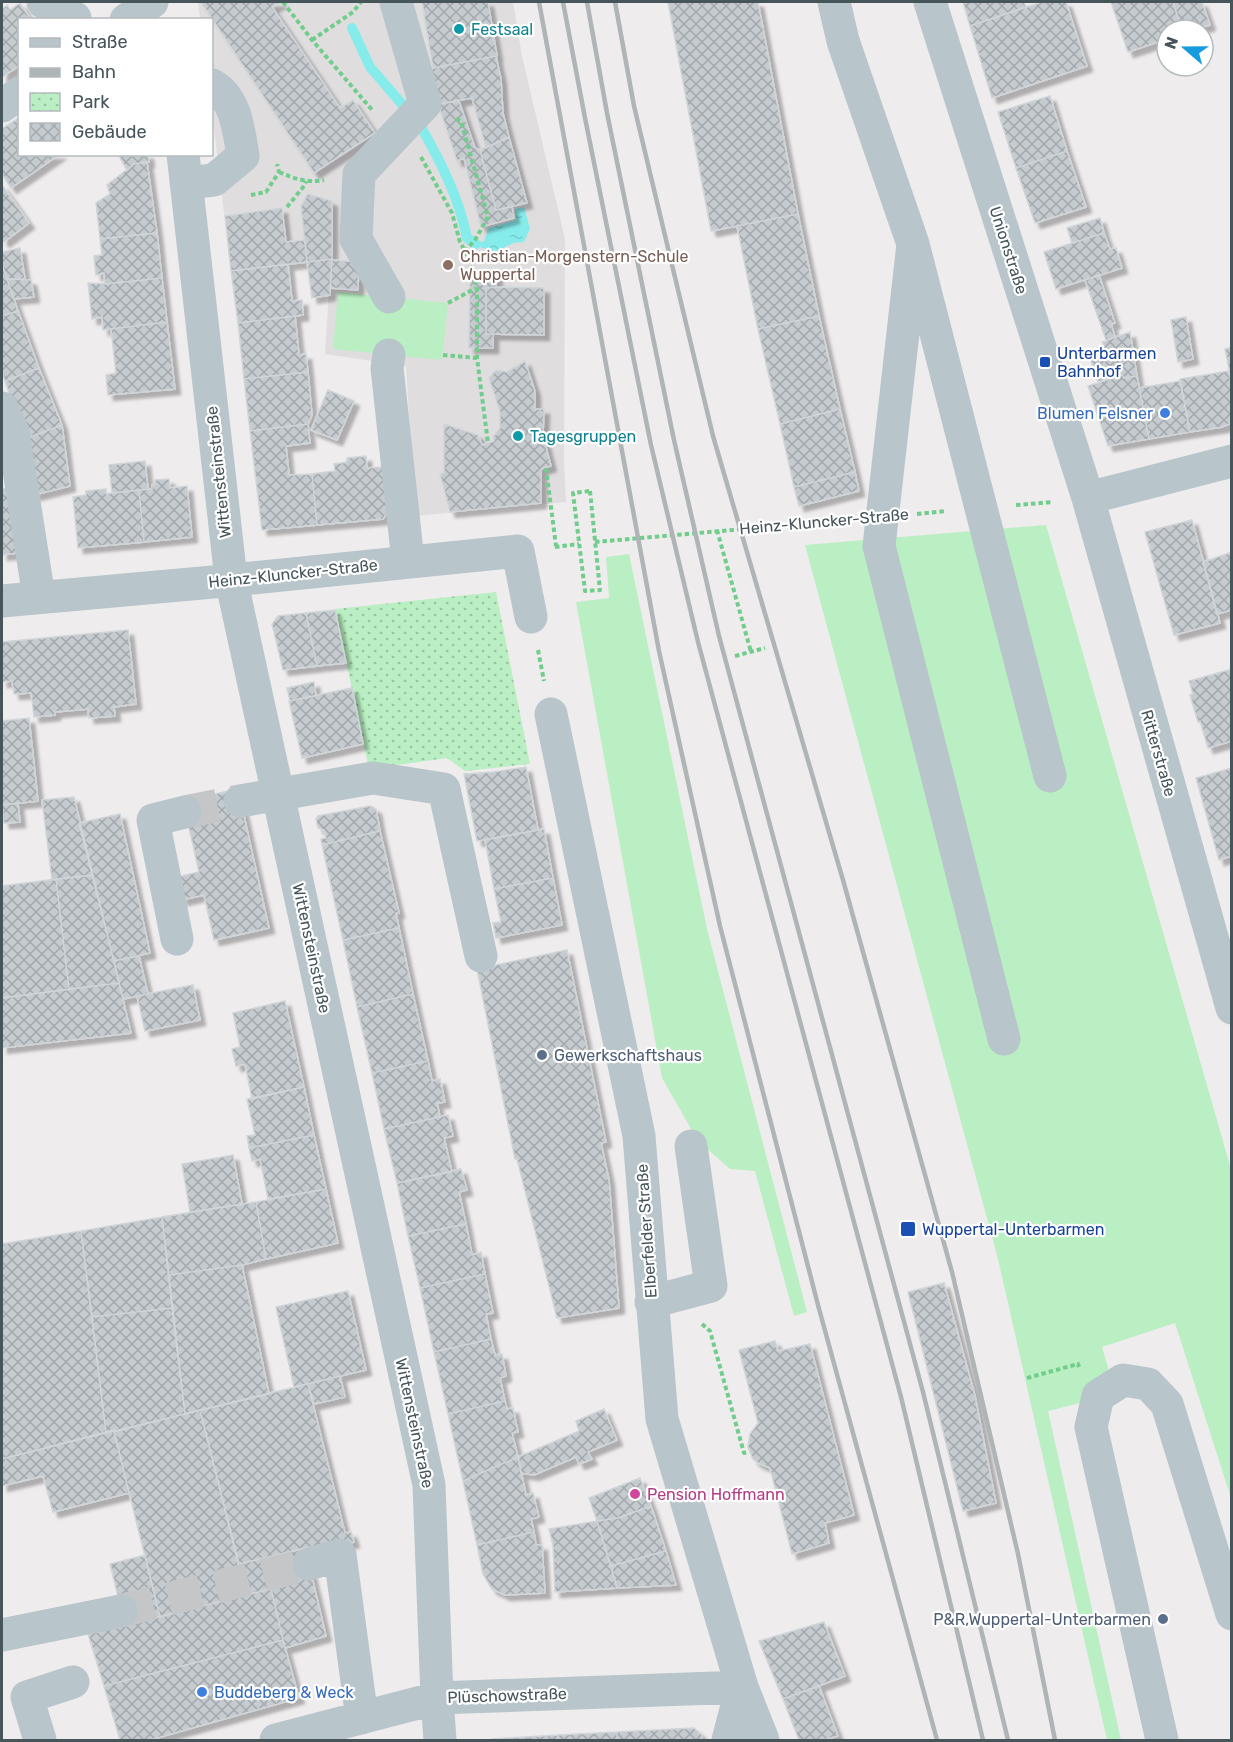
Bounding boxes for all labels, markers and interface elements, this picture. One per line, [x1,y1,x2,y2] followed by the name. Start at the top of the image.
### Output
[18,18,213,156] legend
[1155,18,1215,78] north arrow
[471,20,533,39] place label: Festsaal
[452,22,466,36] marker: Festsaal
[72,31,128,53] text: Straße
[1160,34,1182,52] text: N
[72,61,116,83] text: Bahn
[72,91,110,113] text: Park
[72,121,147,143] text: Gebäude
[985,204,1032,297] street label: Unionstraße
[460,247,688,284] place label: Christian-Morgenstern-Schule Wuppertal
[441,258,455,272] marker: Christian-Morgenstern-Schule Wuppertal
[1057,344,1156,381] place label: Unterbarmen Bahnhof
[1038,355,1052,369] marker: Unterbarmen Bahnhof
[1037,404,1153,423] place label: Blumen Felsner
[202,405,235,539] street label: Wittensteinstraße
[1158,406,1172,420] marker: Blumen Felsner
[530,427,636,446] place label: Tagesgruppen
[511,429,525,443] marker: Tagesgruppen
[738,505,910,538] street label: Heinz-Kluncker-Straße
[207,555,379,592] street label: Heinz-Kluncker-Straße
[1137,708,1180,799] street label: Ritterstraße
[288,881,335,1015] street label: Wittensteinstraße
[554,1046,702,1065] place label: Gewerkschaftshaus
[535,1048,549,1062] marker: Gewerkschaftshaus
[632,1163,661,1299] street label: Elberfelder Straße
[899,1220,917,1238] marker: Wuppertal-Unterbarmen
[922,1220,1104,1239] place label: Wuppertal-Unterbarmen
[391,1356,438,1490] street label: Wittensteinstraße
[647,1485,785,1504] place label: Pension Hoffmann
[628,1487,642,1501] marker: Pension Hoffmann
[933,1610,1151,1629] place label: P&R,Wuppertal-Unterbarmen
[1156,1612,1170,1626] marker: P&R,Wuppertal-Unterbarmen
[214,1683,354,1702] place label: Buddeberg & Weck
[447,1684,567,1707] street label: Plüschowstraße
[195,1685,209,1699] marker: Buddeberg & Weck

